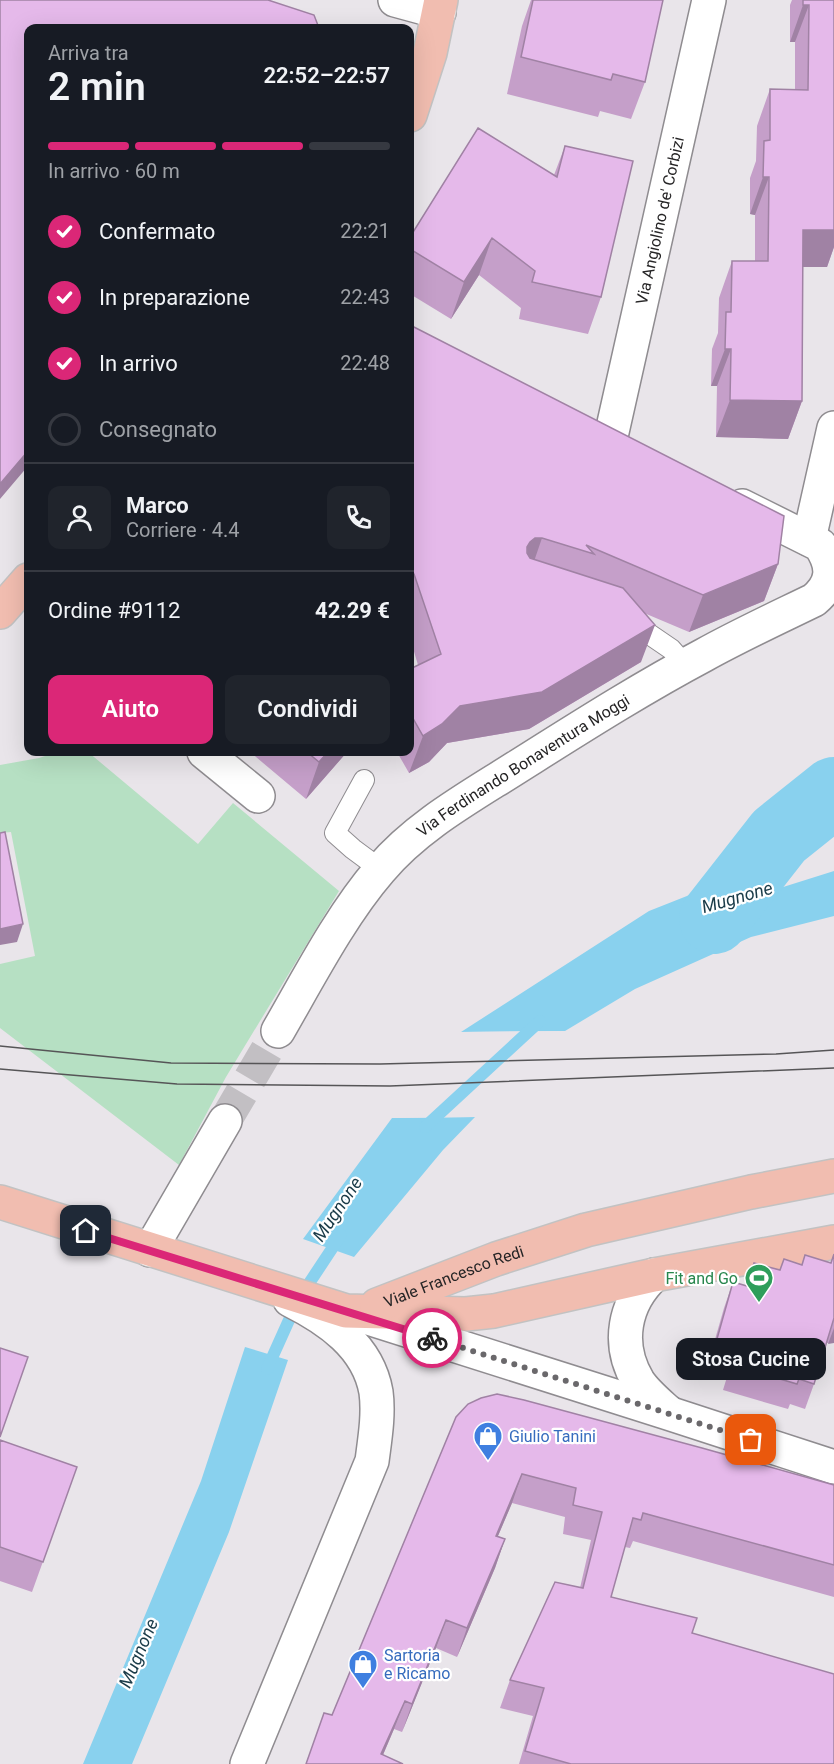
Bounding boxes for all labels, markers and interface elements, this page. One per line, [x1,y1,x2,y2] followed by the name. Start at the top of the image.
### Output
[48,41,129,65] text: Arriva tra
[263,63,390,88] text: 22:52–22:57
[48,64,146,110] text: 2 min
[631,135,688,306] street label: Via Angiolino de' Corbizi
[48,159,180,183] text: In arrivo · 60 m
[48,215,81,248] icon: check
[99,219,215,244] text: Confermato
[340,219,390,243] text: 22:21
[48,281,81,314] icon: check
[99,285,250,310] text: In preparazione
[340,285,390,309] text: 22:43
[48,347,81,380] icon: check
[99,351,178,376] text: In arrivo
[340,351,390,375] text: 22:48
[99,417,217,442] text: Consegnato
[48,486,111,549] button: person
[327,486,390,549] button: phone
[126,493,189,518] text: Marco
[126,518,240,542] text: Corriere · 4.4
[48,598,180,623] text: Ordine #9112
[315,598,390,623] text: 42.29 €
[48,675,213,744] button: Aiuto
[225,675,390,744] button: Condividi
[413,690,633,840] street label: Via Ferdinando Bonaventura Moggi
[699,877,775,917] water label: Mugnone
[308,1173,366,1245] water label: Mugnone
[60,1205,111,1256] pin
[69,1214,102,1247] icon: home
[381,1241,526,1311] street label: Viale Francesco Redi
[743,1262,775,1304] sports icon: Fit and Go
[666,1269,738,1288] place label: Fit and Go
[402,1308,462,1368] courier
[416,1322,449,1355] icon: bike
[676,1338,826,1380] callout: Stosa Cucine
[692,1347,810,1371] text: Stosa Cucine
[725,1414,776,1465] pin
[472,1420,504,1462] shop icon: Giulio Tanini
[734,1423,767,1456] icon: bag
[509,1427,596,1446] place label: Giulio Tanini
[114,1615,162,1691] water label: Mugnone
[384,1646,450,1683] place label: Sartoria e Ricamo
[347,1648,379,1690] shop icon: Sartoria e Ricamo

